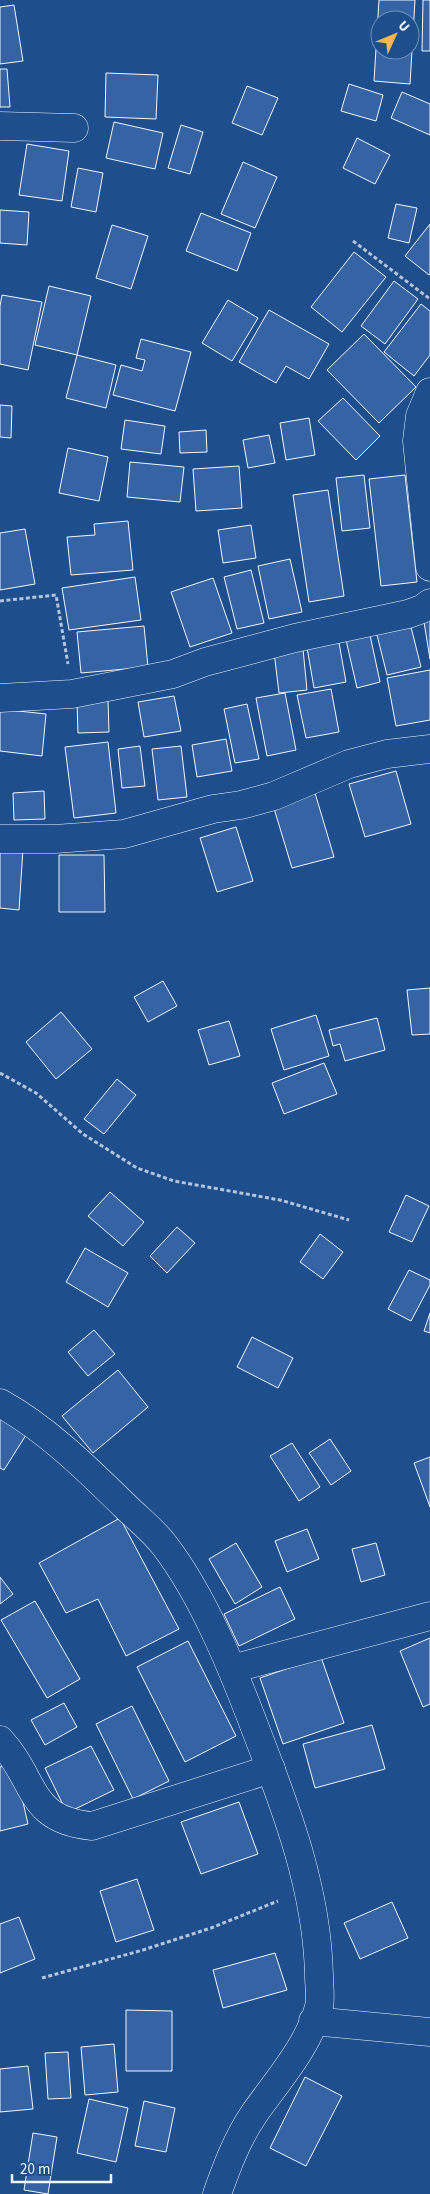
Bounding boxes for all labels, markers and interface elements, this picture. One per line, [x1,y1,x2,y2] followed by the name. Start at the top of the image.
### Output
[370,10,420,60] north arrow
[393,16,414,37] text: U
[12,2152,111,2184] scale bar
[20,2159,50,2180] text: 20 m

